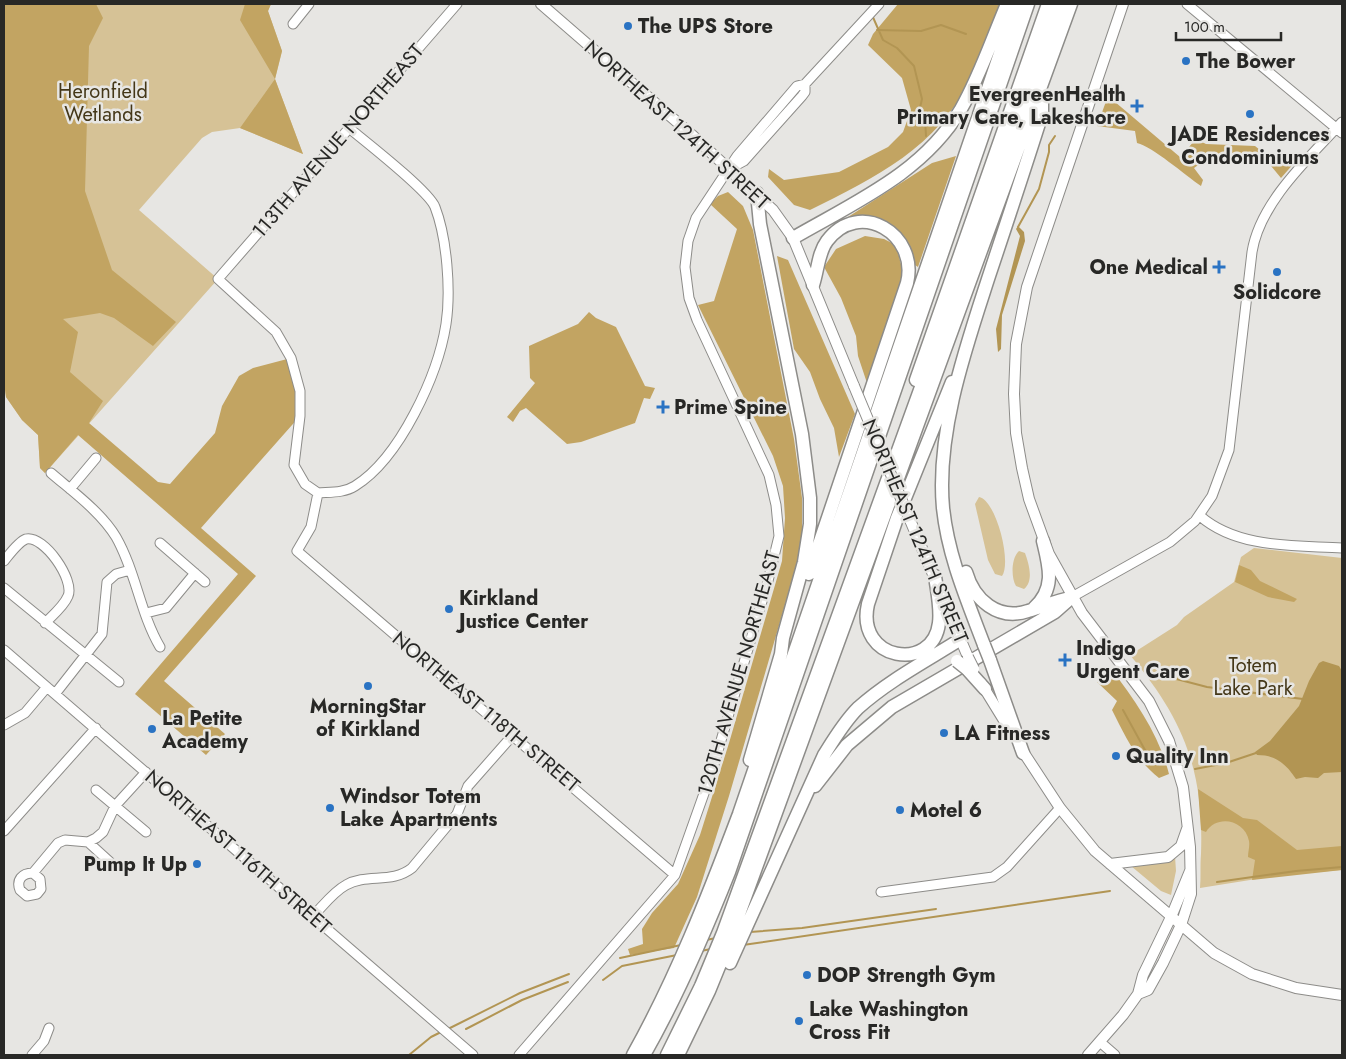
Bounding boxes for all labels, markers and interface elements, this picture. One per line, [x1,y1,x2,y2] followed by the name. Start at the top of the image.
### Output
[1176,10,1281,42] scale bar
[638,12,773,41] place label: The UPS Store
[1184,16,1225,38] text: 100 m
[622,20,634,32] marker: The UPS Store
[578,34,777,217] street label: NORTHEAST 124TH STREET
[245,37,431,244] street label: 113TH AVENUE NORTHEAST
[1196,47,1296,76] place label: The Bower
[1180,55,1192,67] marker: The Bower
[58,77,148,129] park label: Heronfield Wetlands
[896,80,1126,132] place label: EvergreenHealth Primary Care, Lakeshore
[1130,99,1144,113] marker: EvergreenHealth Primary Care, Lakeshore
[1244,108,1256,120] marker: JADE Residences Condominiums
[1167,120,1329,172] place label: JADE Residences Condominiums
[1089,253,1208,282] place label: One Medical
[1212,260,1226,274] marker: One Medical
[1271,266,1283,278] marker: Solidcore
[1233,278,1321,307] place label: Solidcore
[674,393,787,422] place label: Prime Spine
[656,400,670,414] marker: Prime Spine
[855,414,976,648] street label: NORTHEAST 124TH STREET
[690,547,788,799] street label: 120TH AVENUE NORTHEAST
[455,584,589,636] place label: Kirkland Justice Center
[443,603,455,615] marker: Kirkland Justice Center
[386,625,587,800] street label: NORTHEAST 118TH STREET
[1076,634,1190,686] place label: Indigo Urgent Care
[1213,651,1293,703] park label: Totem Lake Park
[1058,653,1072,667] marker: Indigo Urgent Care
[362,680,374,692] marker: MorningStar of Kirkland
[310,692,427,744] place label: MorningStar of Kirkland
[161,704,248,756] place label: La Petite Academy
[954,719,1050,748] place label: LA Fitness
[146,723,158,735] marker: La Petite Academy
[938,727,950,739] marker: LA Fitness
[1126,742,1229,771] place label: Quality Inn
[1110,750,1122,762] marker: Quality Inn
[139,763,338,942] street label: NORTHEAST 116TH STREET
[340,782,497,834] place label: Windsor Totem Lake Apartments
[910,796,982,825] place label: Motel 6
[324,802,336,814] marker: Windsor Totem Lake Apartments
[894,804,906,816] marker: Motel 6
[84,850,187,879] place label: Pump It Up
[191,858,203,870] marker: Pump It Up
[817,961,996,990] place label: DOP Strength Gym
[801,969,813,981] marker: DOP Strength Gym
[809,995,969,1047] place label: Lake Washington Cross Fit
[793,1015,805,1027] marker: Lake Washington Cross Fit

